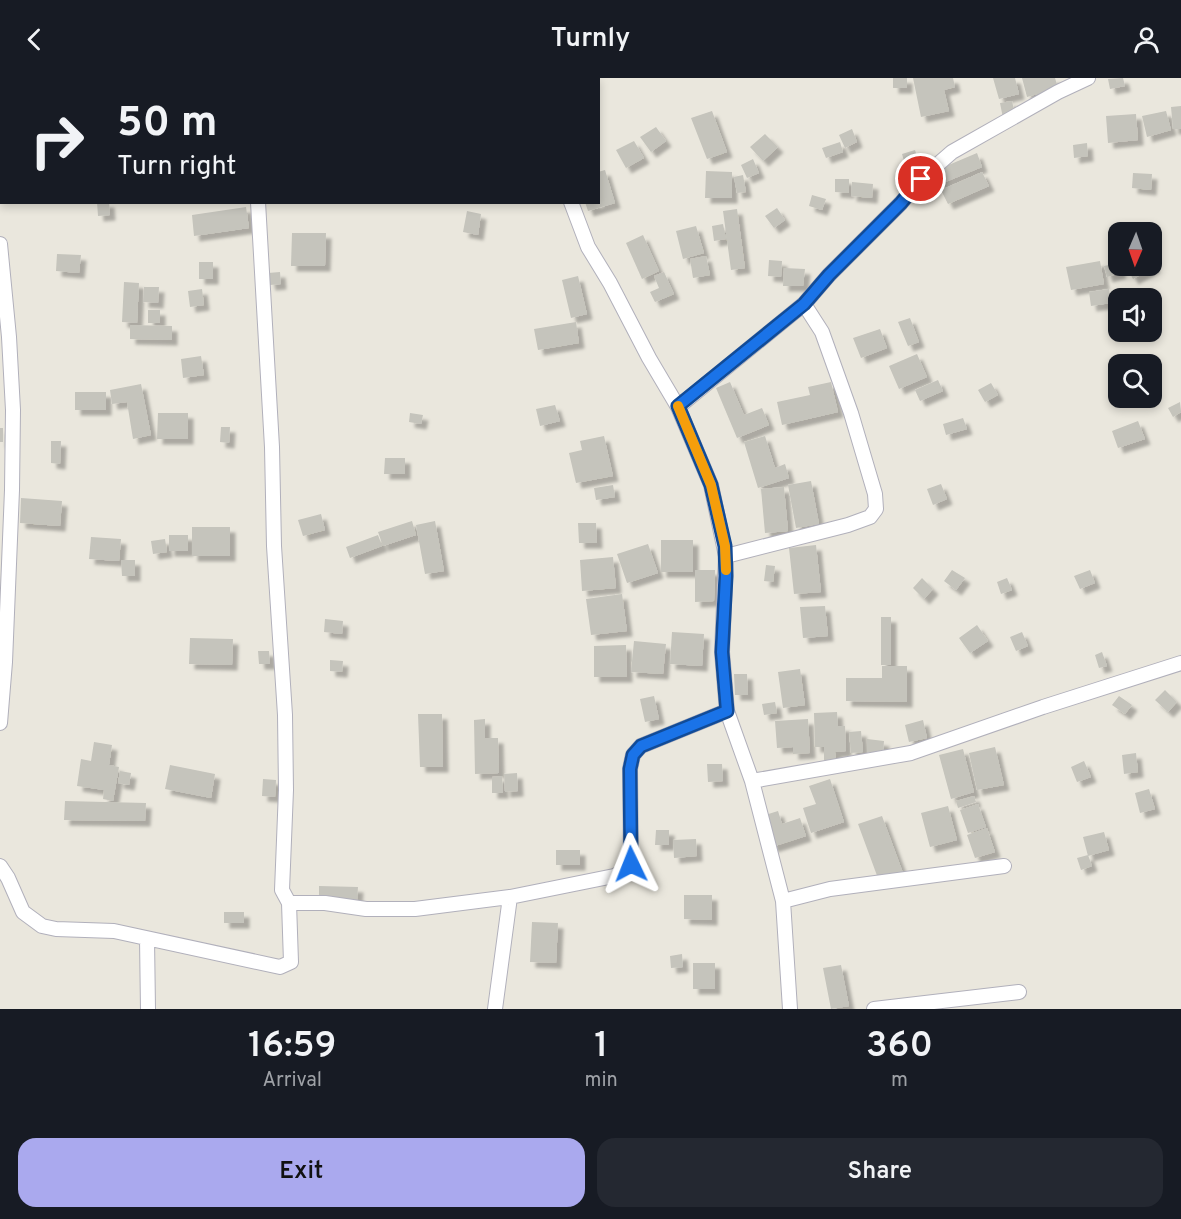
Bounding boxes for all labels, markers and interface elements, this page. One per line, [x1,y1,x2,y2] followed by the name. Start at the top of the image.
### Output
[551,22,630,56] text: Turnly
[18,23,51,56] icon: back
[1130,23,1163,56] icon: person
[117,98,218,151] text: 50 m
[18,102,96,180] icon: right
[117,150,236,184] text: Turn right
[895,153,946,204] pin
[904,162,937,195] icon: arrive
[1108,222,1162,276] north arrow
[1108,222,1162,408] map controls
[1108,288,1162,342] button: sound
[1108,354,1162,408] button: search
[599,832,663,896] position arrow
[248,1024,336,1070] text: 16:59
[594,1024,608,1070] text: 1
[866,1024,933,1070] text: 360
[262,1068,322,1094] text: Arrival
[585,1068,618,1094] text: min
[891,1068,908,1094] text: m
[18,1138,585,1207] button: Exit
[597,1138,1163,1207] button: Share

